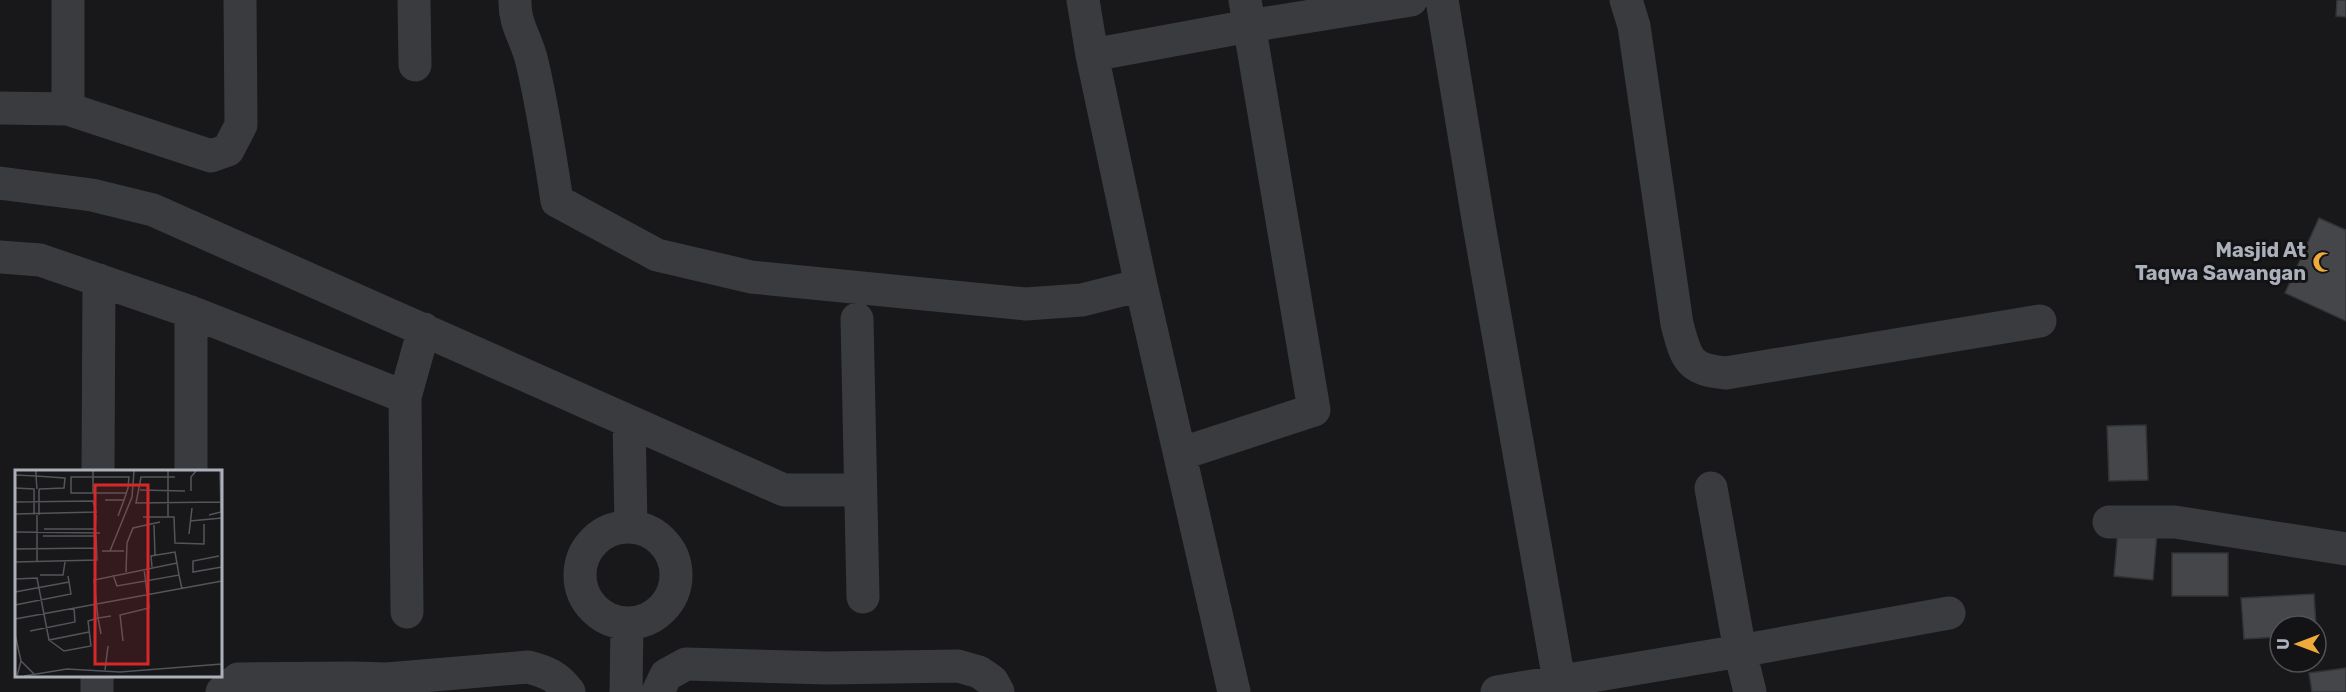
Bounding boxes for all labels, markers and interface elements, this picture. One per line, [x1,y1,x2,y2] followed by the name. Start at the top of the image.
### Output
[2135,238,2306,285] place label: Masjid At Taqwa Sawangan
[2311,250,2335,274] mosque icon: Masjid At Taqwa Sawangan
[15,470,222,677] inset map
[2268,614,2328,674] north arrow
[2274,638,2293,650] text: U

